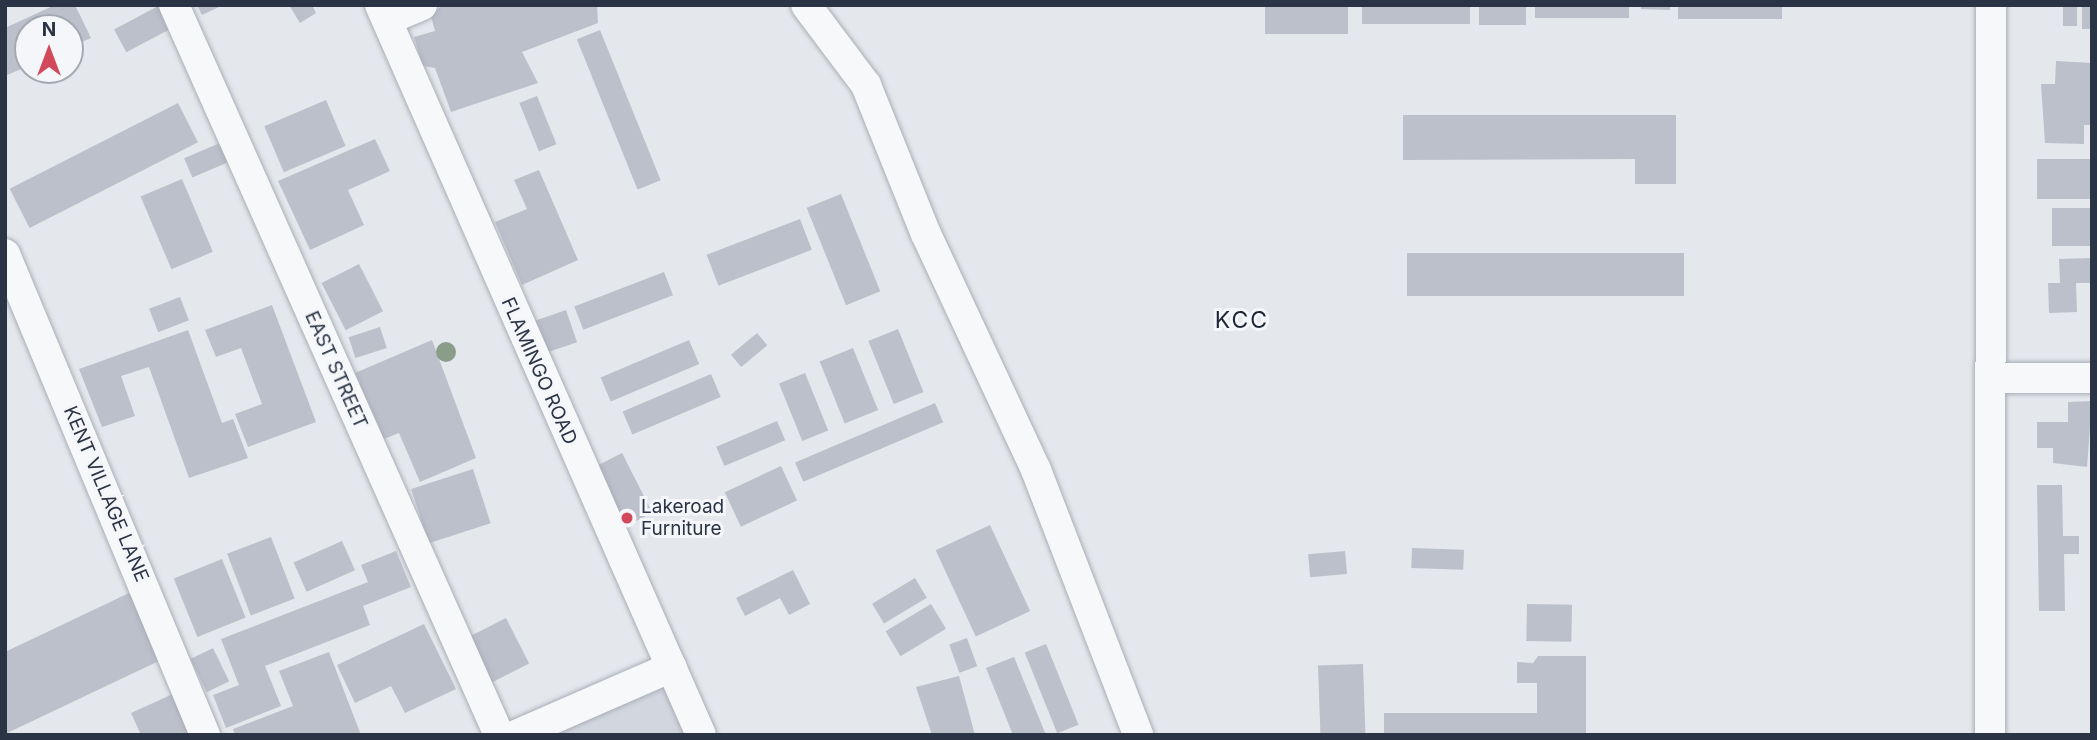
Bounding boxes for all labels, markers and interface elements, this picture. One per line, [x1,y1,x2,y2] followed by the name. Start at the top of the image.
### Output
[14,14,84,84] north arrow
[42,18,56,41] text: N
[496,294,582,448] street label: FLAMINGO ROAD
[1215,306,1269,334] district label: KCC
[300,308,372,432] street label: EAST STREET
[59,403,153,585] street label: KENT VILLAGE LANE
[641,496,724,540] place label: Lakeroad Furniture
[619,510,635,526] marker: Lakeroad Furniture

